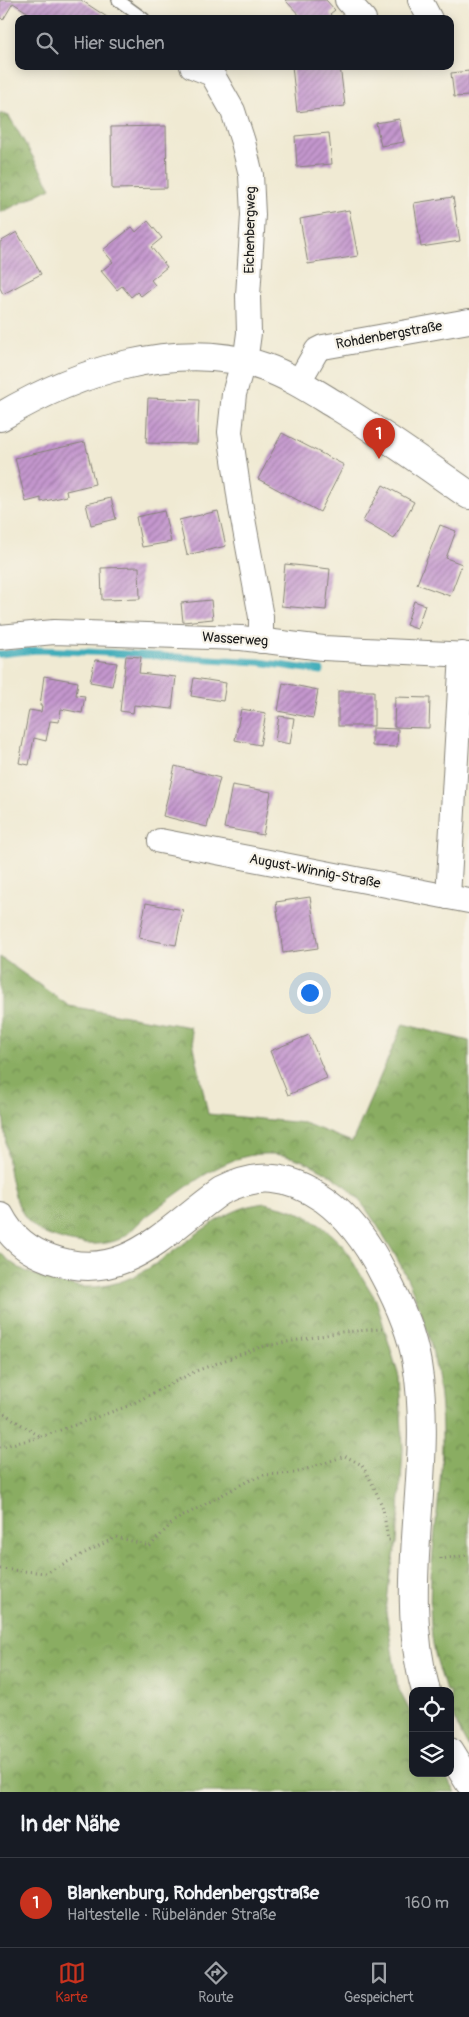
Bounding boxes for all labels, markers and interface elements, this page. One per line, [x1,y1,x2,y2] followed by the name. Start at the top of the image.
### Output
[15,15,454,70] search box
[33,29,61,57] icon: search
[73,31,165,55] text: Hier suchen
[241,186,259,274] street label: Eichenbergweg
[335,317,443,353] street label: Rohdenbergstraße
[363,418,395,459] pin: 1
[201,628,269,650] street label: Wasserweg
[248,850,382,892] street label: August-Winnig-Straße
[297,980,323,1006] your location
[409,1687,454,1777] map controls
[409,1687,454,1732] button: locate
[409,1732,454,1777] button: layers
[20,1811,120,1838] text: In der Nähe
[67,1881,319,1905] text: Blankenburg, Rohdenbergstraße
[33,1893,39,1913] text: 1
[405,1893,449,1913] text: 160 m
[67,1905,276,1925] text: Haltestelle · Rübeländer Straße
[55,1959,88,2006] tab: Karte
[198,1959,234,2006] tab: Route
[344,1959,414,2006] tab: Gespeichert

